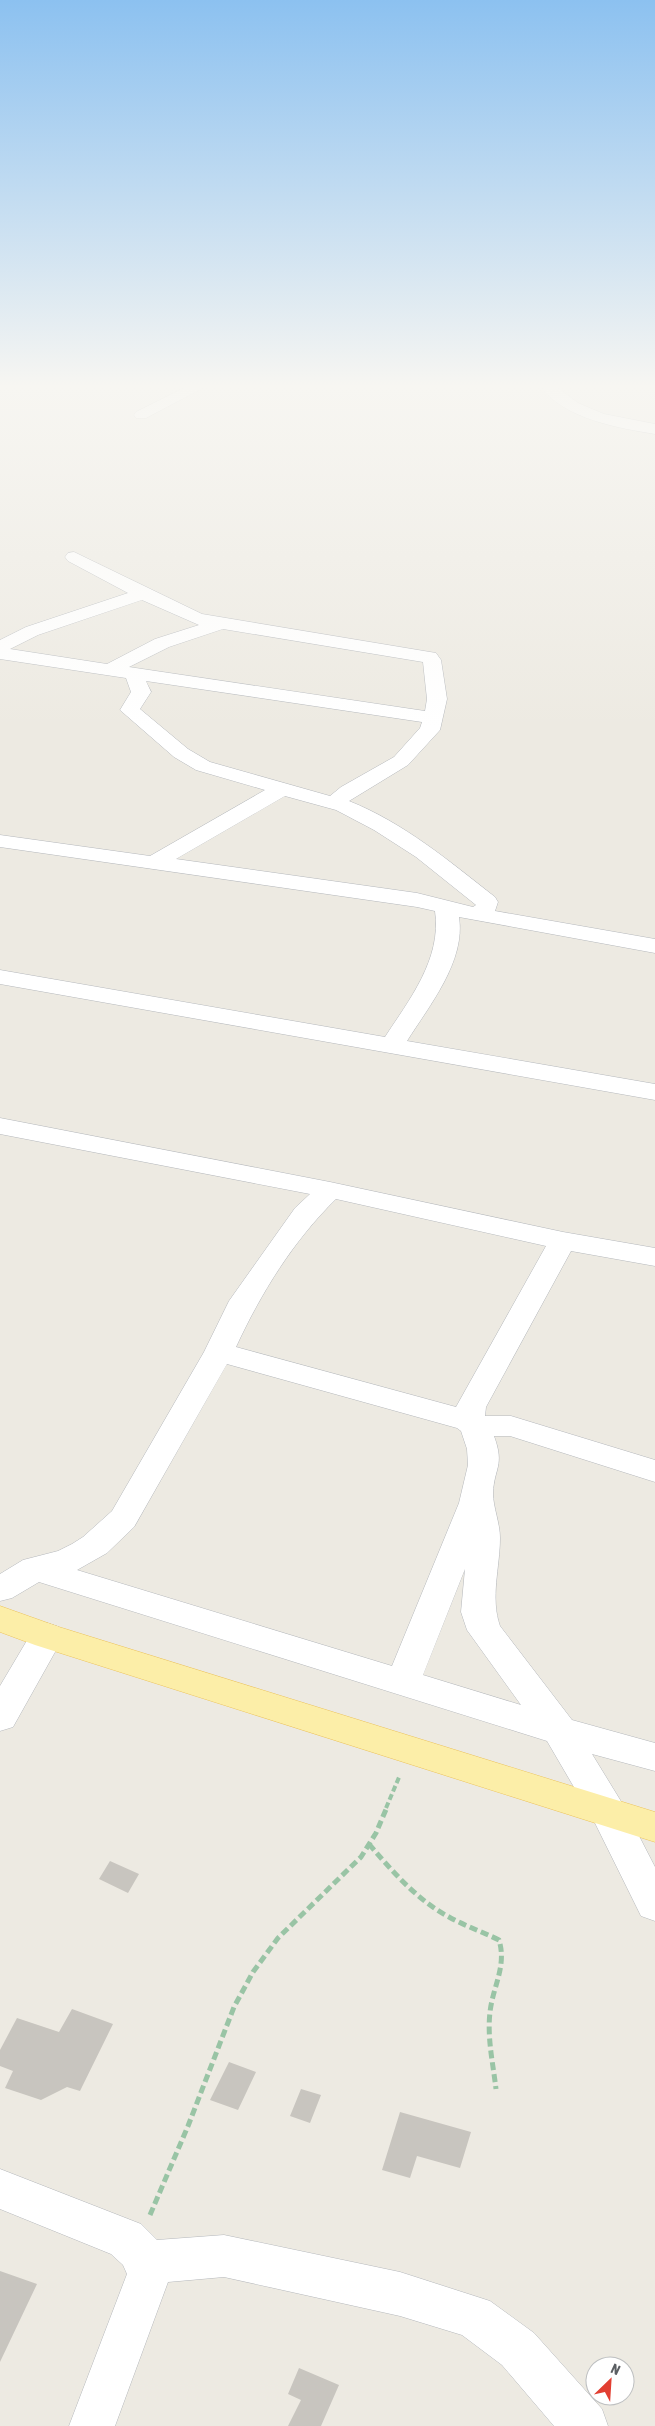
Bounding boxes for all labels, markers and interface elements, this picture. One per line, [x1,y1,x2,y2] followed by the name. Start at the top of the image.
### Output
[585,2356,635,2406] north arrow
[608,2360,623,2378] text: N

